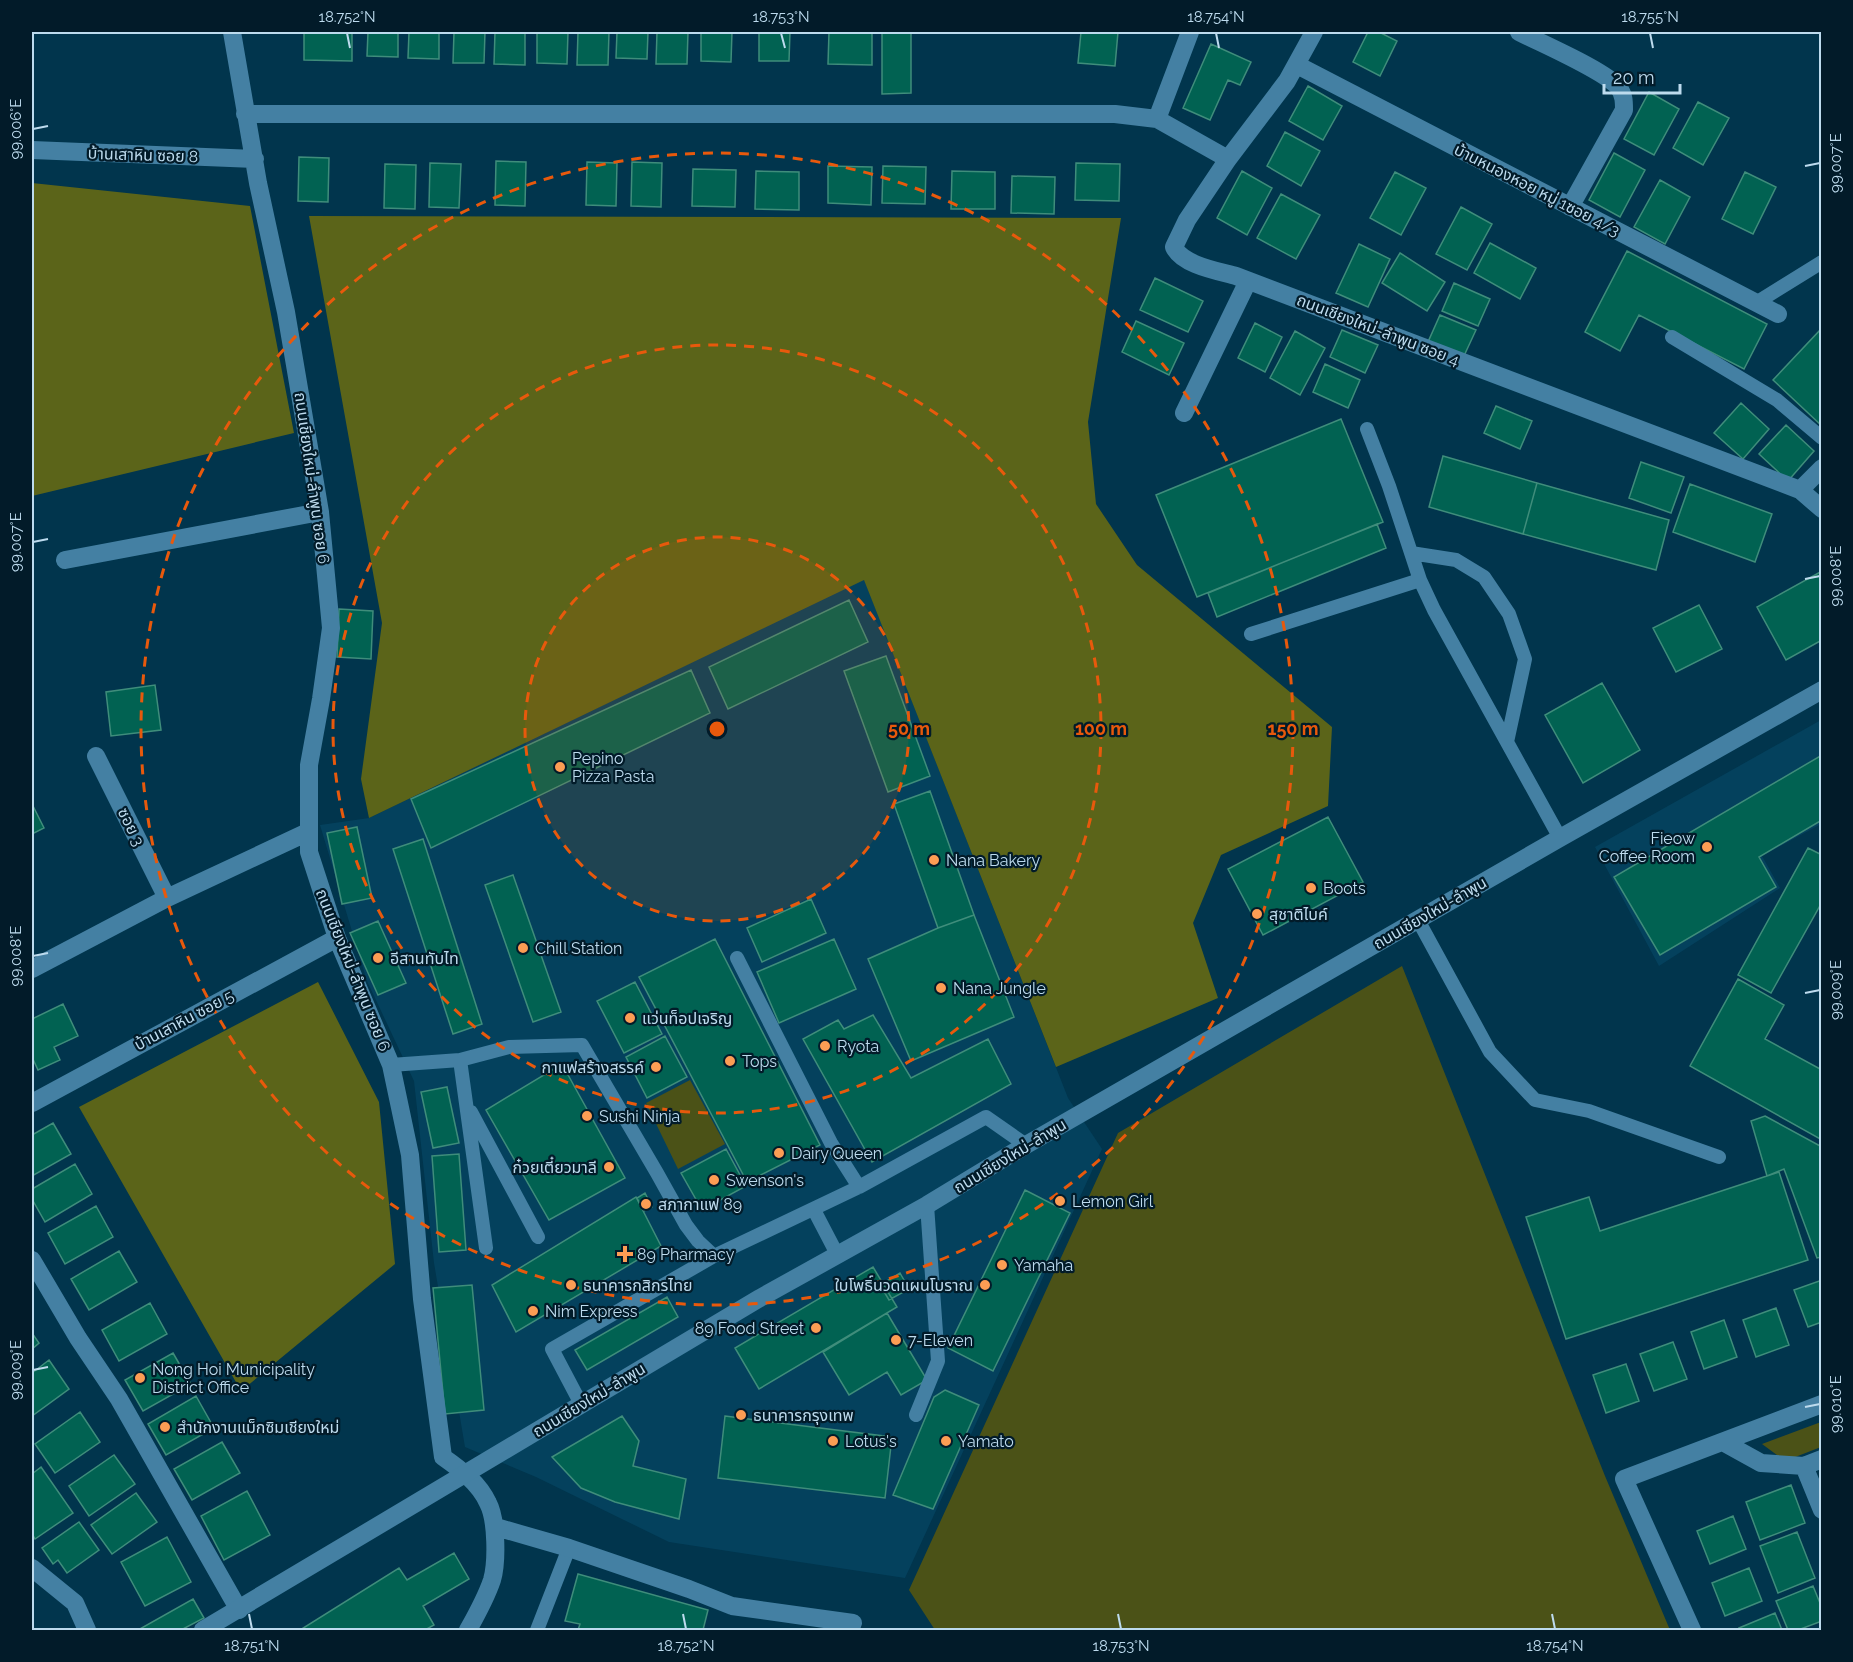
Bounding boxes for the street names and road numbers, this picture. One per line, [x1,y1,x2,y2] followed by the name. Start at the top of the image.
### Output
[1451,140,1623,240] street label: บ้านหนองหอย หมู่ 1ซอย 4/3
[87,144,199,166] street label: บ้านเสาหิน ซอย 8
[1294,290,1462,370] street label: ถนนเชียงใหม่-ลำพูน ซอย 4
[291,391,333,565] street label: ถนนเชียงใหม่-ลำพูน ซอย 6
[114,805,148,849] street label: ซอย 3
[1370,873,1490,953] street label: ถนนเชียงใหม่-ลำพูน
[312,886,394,1054] street label: ถนนเชียงใหม่-ลำพูน ซอย 6
[131,986,237,1054] street label: บ้านเสาหิน ซอย 5
[950,1115,1070,1197] street label: ถนนเชียงใหม่-ลำพูน
[529,1359,649,1441] street label: ถนนเชียงใหม่-ลำพูน

